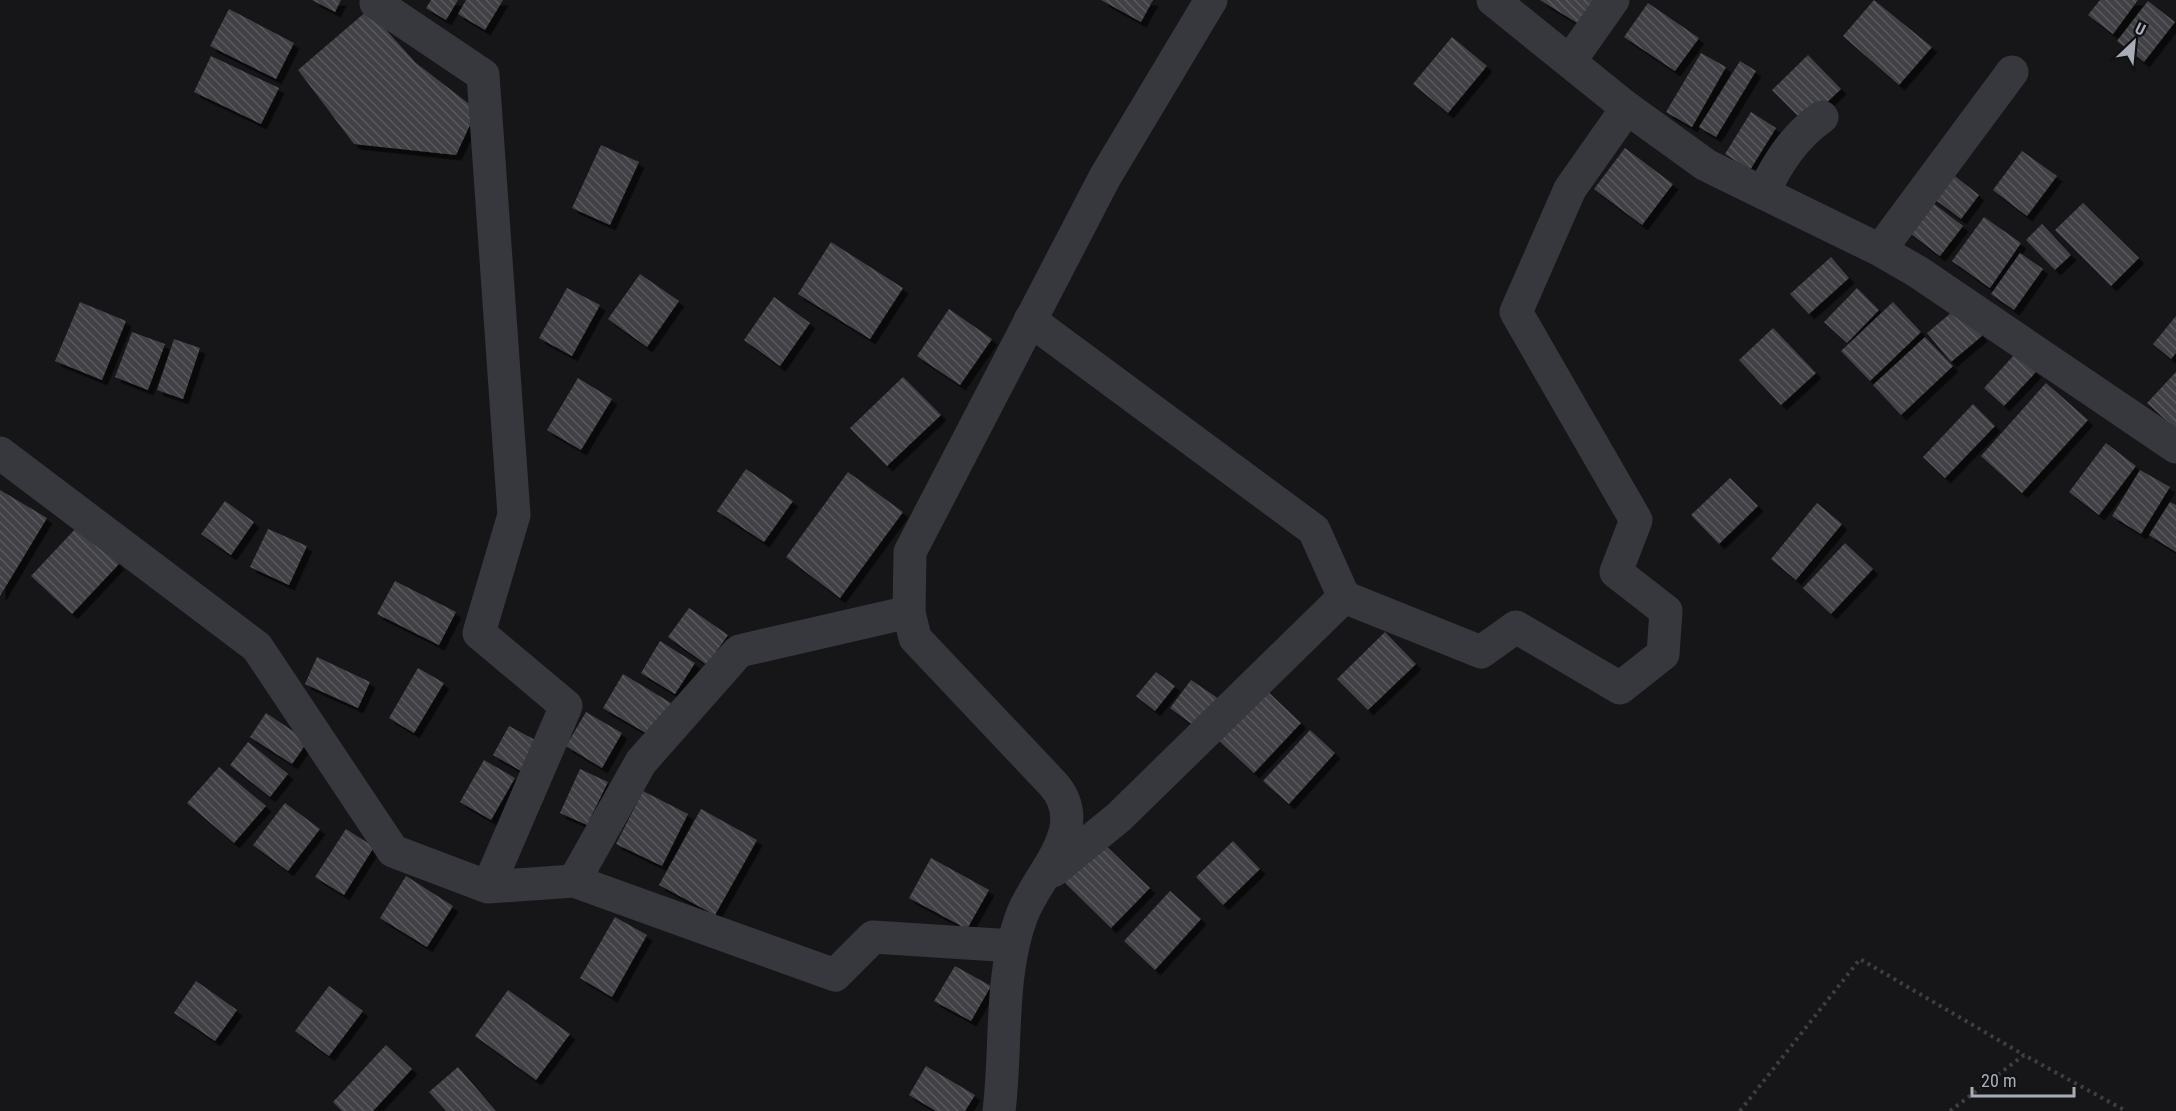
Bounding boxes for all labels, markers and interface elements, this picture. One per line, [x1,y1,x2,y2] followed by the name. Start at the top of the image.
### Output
[2104,12,2164,72] north arrow
[2132,18,2149,40] text: U
[1972,1060,2074,1098] scale bar
[1981,1070,2016,1091] text: 20 m

